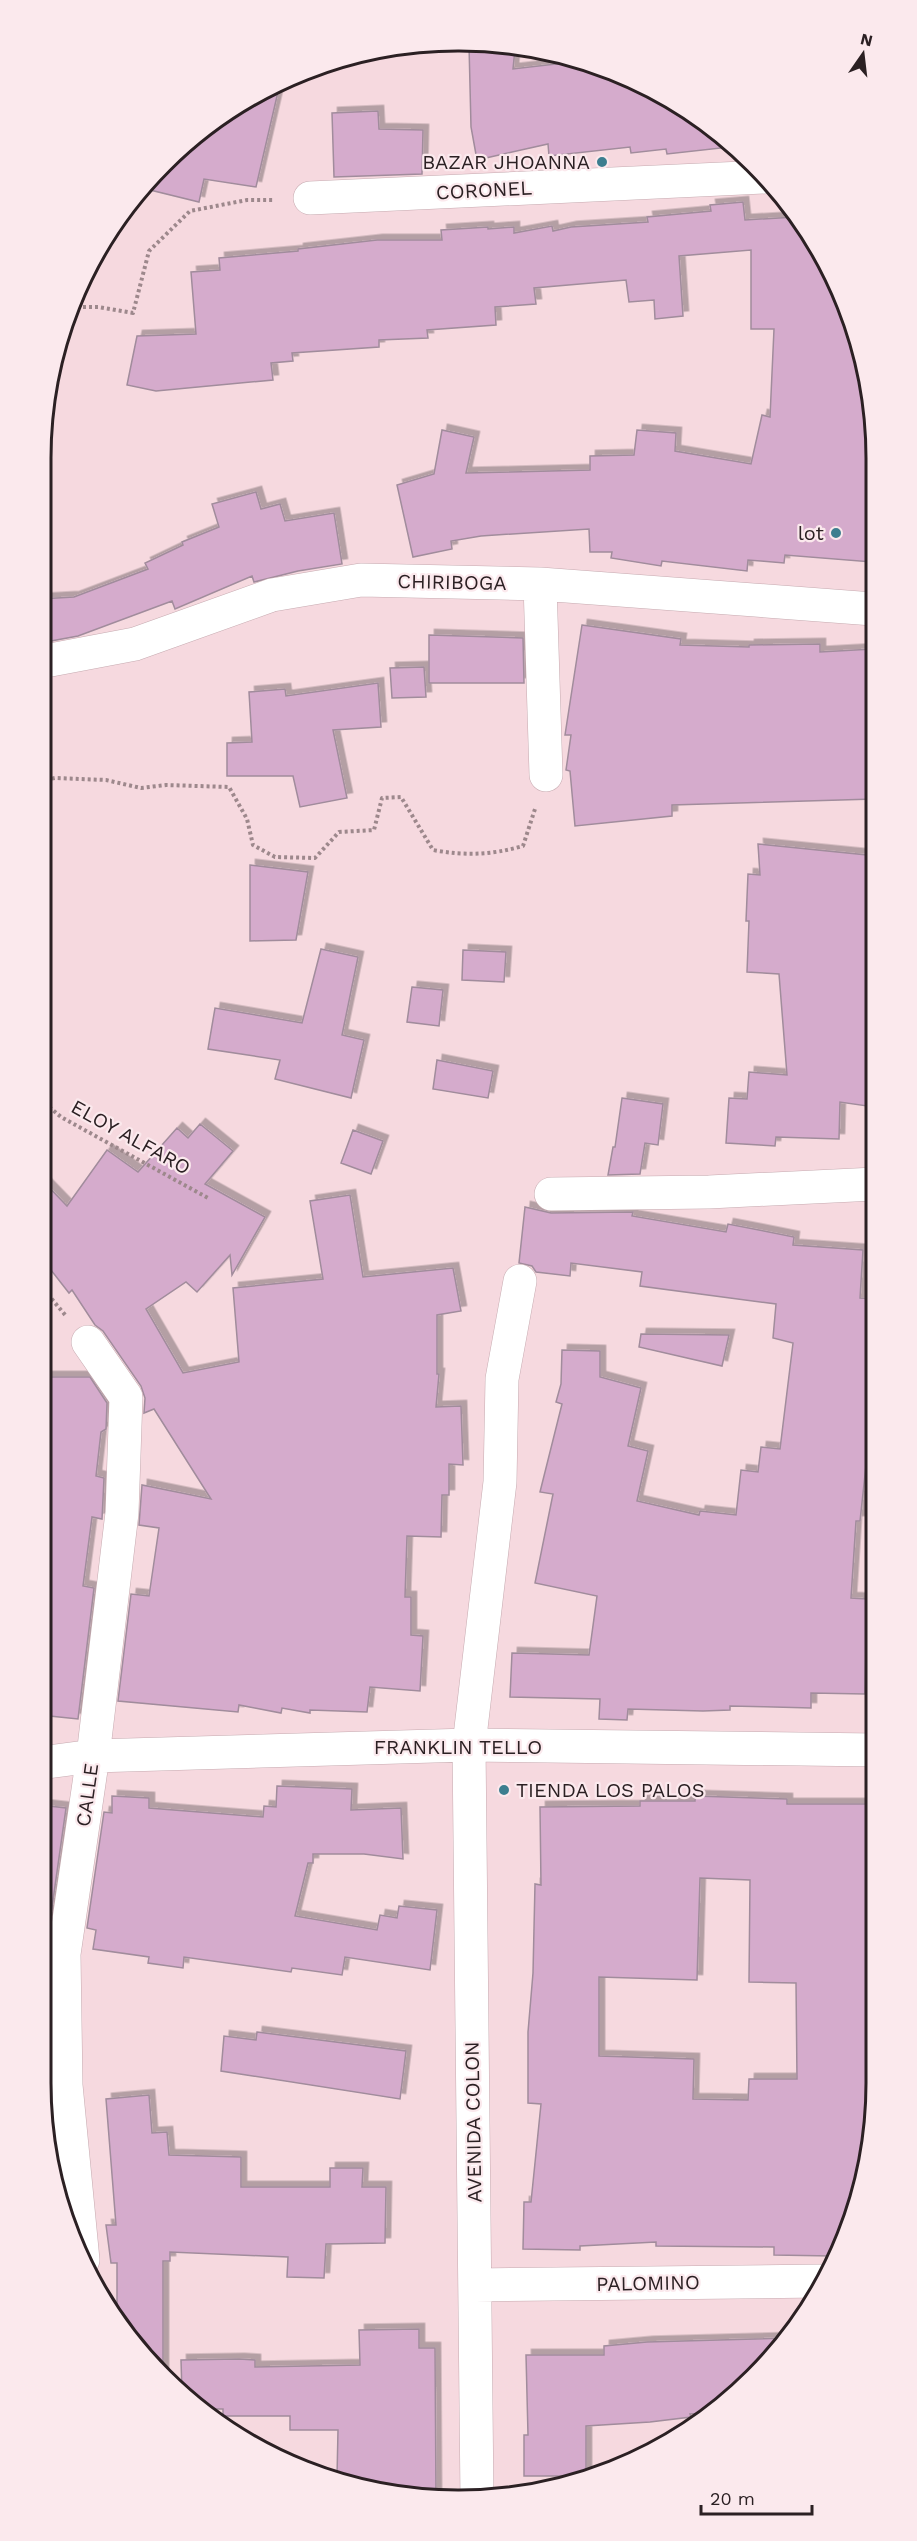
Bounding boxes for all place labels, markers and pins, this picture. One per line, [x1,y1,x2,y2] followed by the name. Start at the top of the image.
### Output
[422,150,590,174] place label: BAZAR JHOANNA
[595,155,609,169] marker: BAZAR JHOANNA
[798,521,825,545] place label: lot
[829,526,843,540] marker: lot
[516,1778,704,1802] place label: TIENDA LOS PALOS
[497,1783,511,1797] marker: TIENDA LOS PALOS

